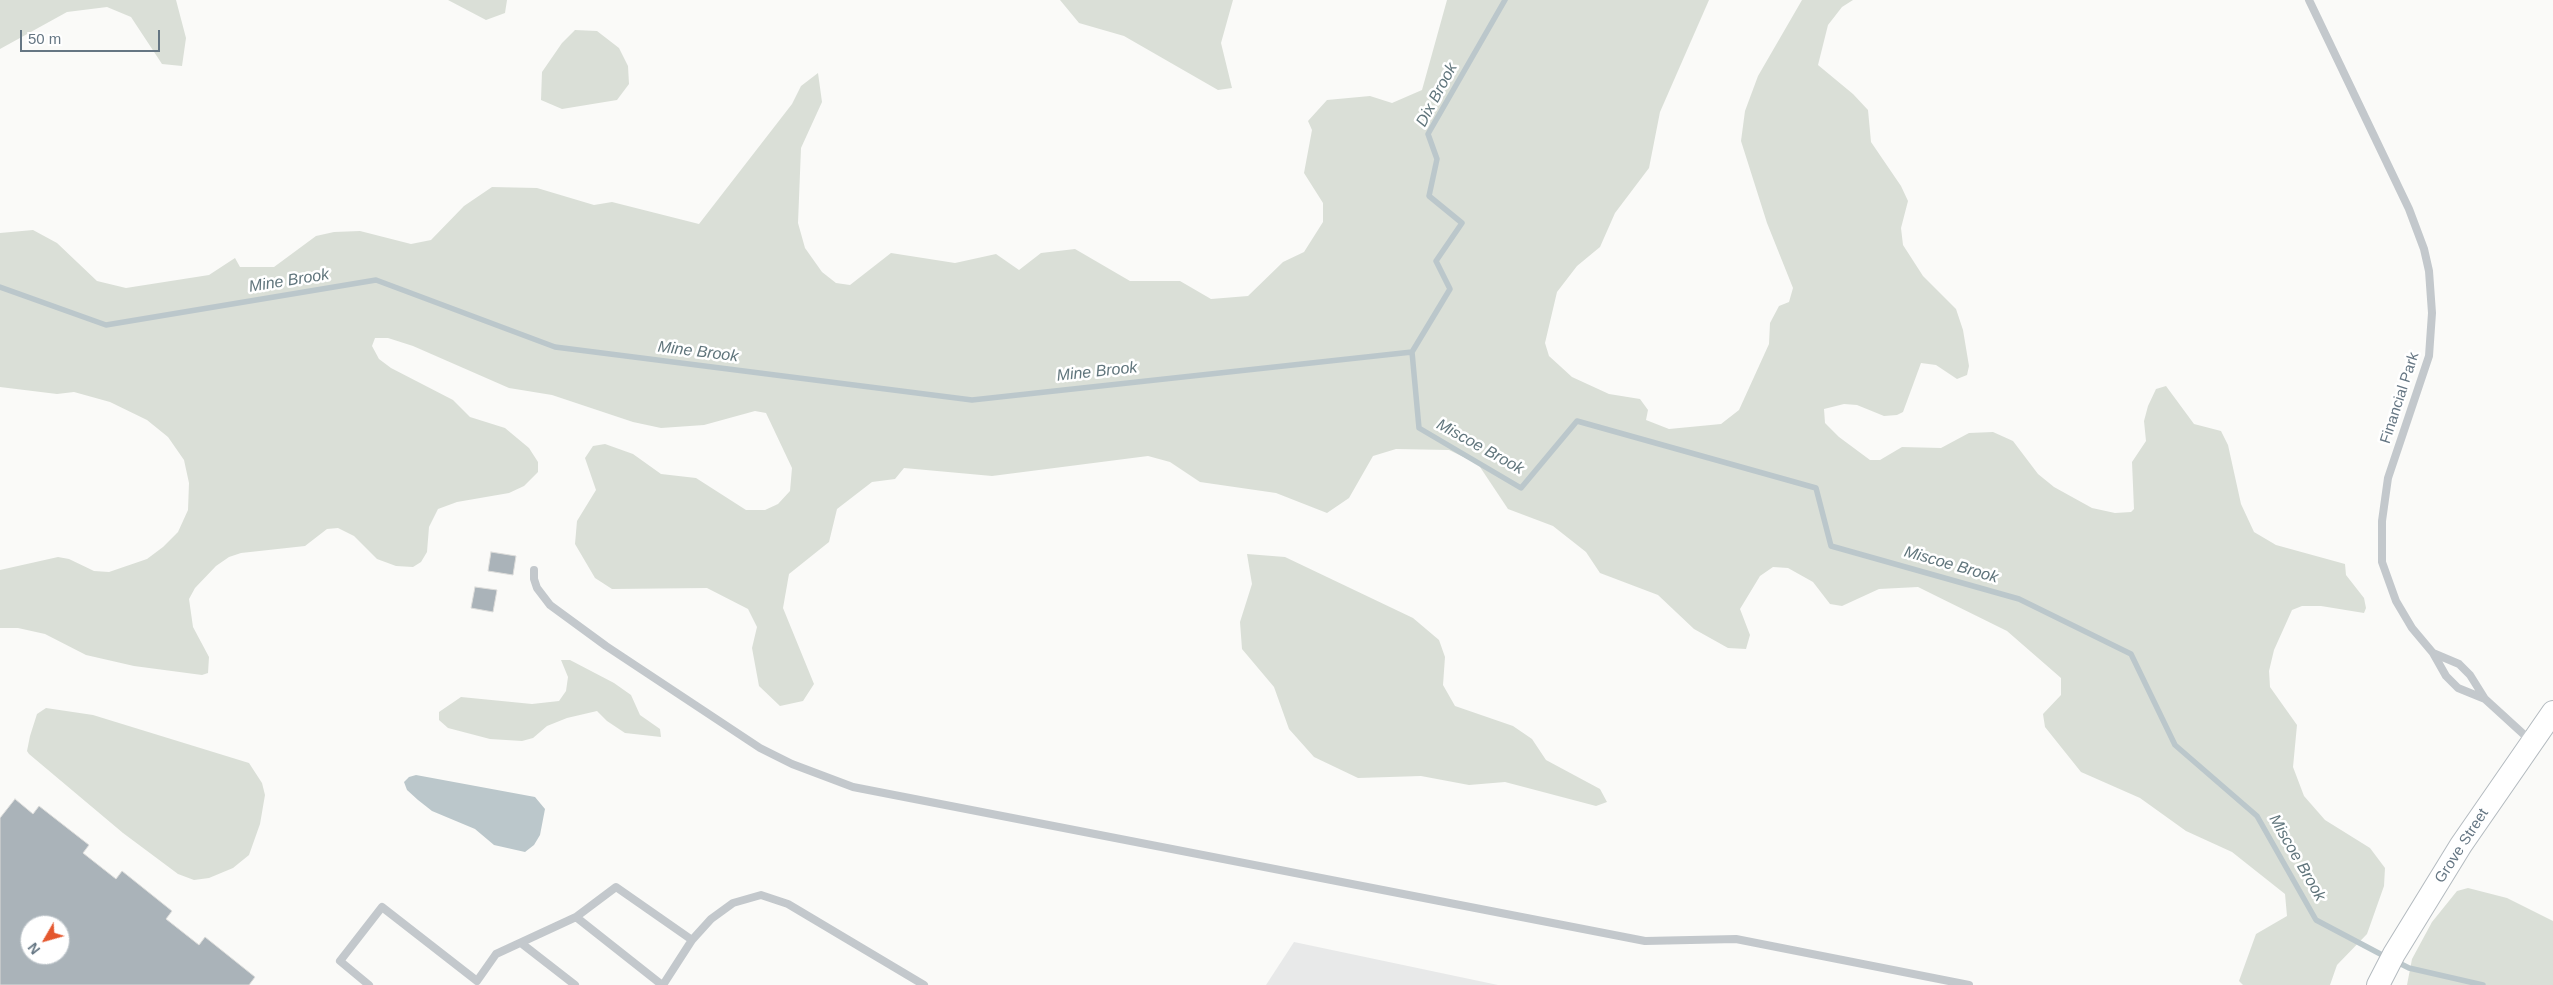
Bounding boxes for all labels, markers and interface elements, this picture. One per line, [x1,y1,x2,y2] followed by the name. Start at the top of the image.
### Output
[22,20,162,52] scale bar
[28,30,61,47] text: 50 m
[1412,60,1462,130] water label: Dix Brook
[248,265,330,297] water label: Mine Brook
[657,338,739,366] water label: Mine Brook
[2377,350,2423,446] street label: Financial Park
[1056,358,1138,386] water label: Mine Brook
[1433,415,1527,479] water label: Miscoe Brook
[1902,542,2000,588] water label: Miscoe Brook
[2431,805,2493,887] street label: Grove Street
[2264,811,2330,905] water label: Miscoe Brook
[20,915,70,965] north arrow
[25,940,43,958] text: N

